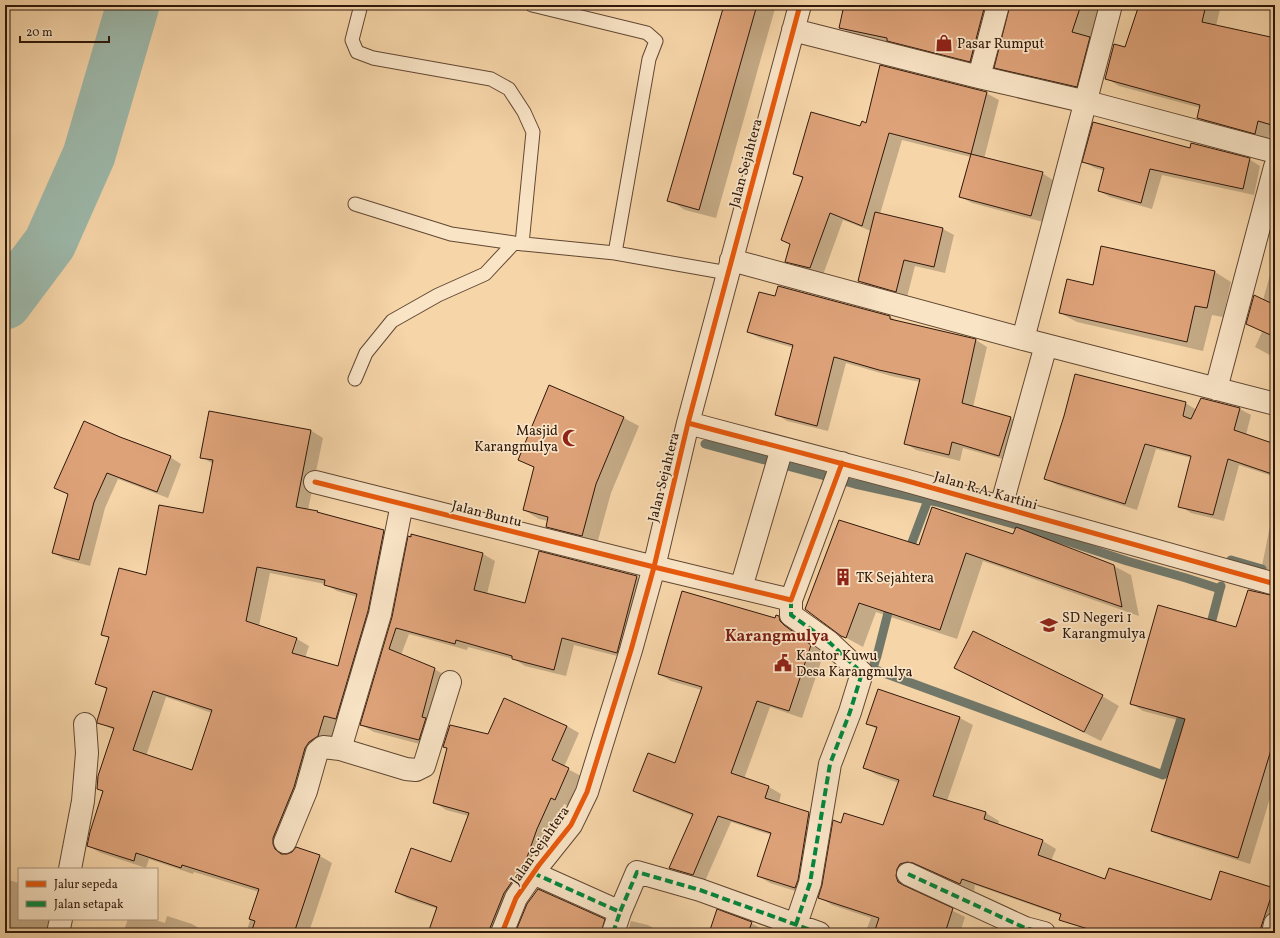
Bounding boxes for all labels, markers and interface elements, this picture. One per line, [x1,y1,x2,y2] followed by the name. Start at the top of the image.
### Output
[20,18,109,44] scale bar
[26,25,53,41] text: 20 m
[934,33,954,53] shop icon: Pasar Rumput
[957,35,1045,54] place label: Pasar Rumput
[725,117,768,210] street label: Jalan Sejahtera
[474,422,558,457] place label: Masjid Karangmulya
[561,428,581,448] mosque icon: Masjid Karangmulya
[644,431,685,524] street label: Jalan Sejahtera
[932,468,1040,515] street label: Jalan R.A. Kartini
[450,497,524,532] street label: Jalan Buntu
[833,567,853,587] building icon: TK Sejahtera
[856,569,934,588] place label: TK Sejahtera
[1062,609,1146,644] place label: SD Negeri 1 Karangmulya
[1039,615,1059,635] school or university icon: SD Negeri 1 Karangmulya
[725,626,829,648] district label: Karangmulya
[796,647,912,682] place label: Kantor Kuwu Desa Karangmulya
[773,653,793,673] public building icon: Kantor Kuwu Desa Karangmulya
[506,803,574,889] street label: Jalan Sejahtera
[18,868,158,920] legend
[54,877,118,893] text: Jalur sepeda
[54,897,124,913] text: Jalan setapak

